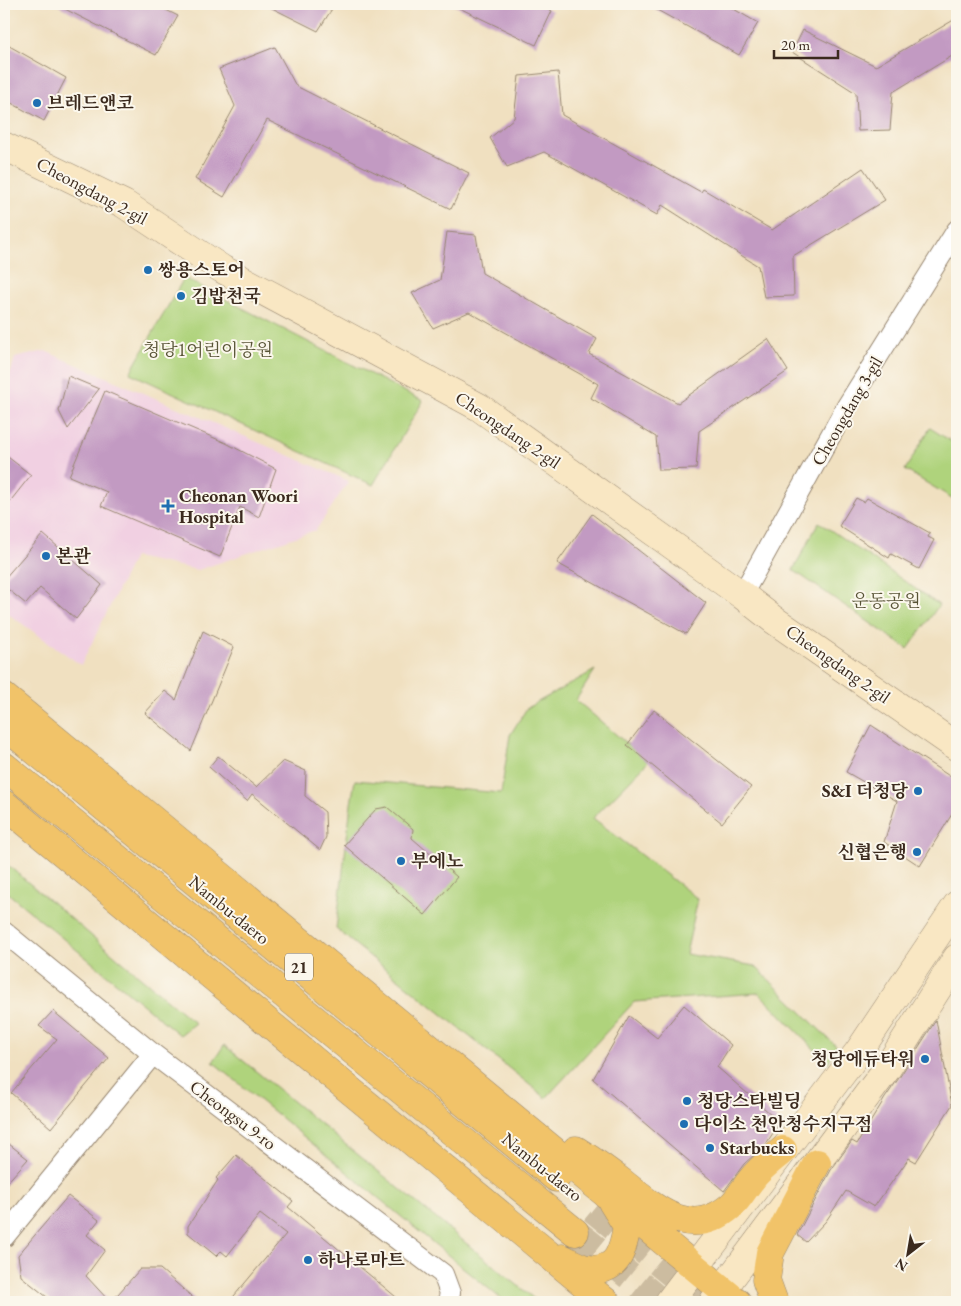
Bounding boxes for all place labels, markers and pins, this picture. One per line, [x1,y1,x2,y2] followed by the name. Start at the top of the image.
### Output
[47,91,135,114] place label: 브레드앤코
[31,97,43,109] marker: 브레드앤코
[158,258,245,281] place label: 쌍용스토어
[142,264,154,276] marker: 쌍용스토어
[191,284,261,307] place label: 김밥천국
[175,290,187,302] marker: 김밥천국
[179,484,299,528] place label: Cheonan Woori Hospital
[161,499,175,513] marker: Cheonan Woori Hospital
[56,544,91,567] place label: 본관
[40,550,52,562] marker: 본관
[822,779,909,802] place label: S&I 더청당
[912,785,924,797] marker: S&I 더청당
[837,840,907,863] place label: 신협은행
[911,846,923,858] marker: 신협은행
[411,849,464,872] place label: 부에노
[395,855,407,867] marker: 부에노
[811,1047,915,1070] place label: 청당에듀타워
[919,1053,931,1065] marker: 청당에듀타워
[697,1089,801,1112] place label: 청당스타빌딩
[681,1095,693,1107] marker: 청당스타빌딩
[694,1112,872,1135] place label: 다이소 천안청수지구점
[678,1118,690,1130] marker: 다이소 천안청수지구점
[720,1136,794,1159] place label: Starbucks
[704,1142,716,1154] marker: Starbucks
[318,1248,406,1271] place label: 하나로마트
[302,1254,314,1266] marker: 하나로마트

